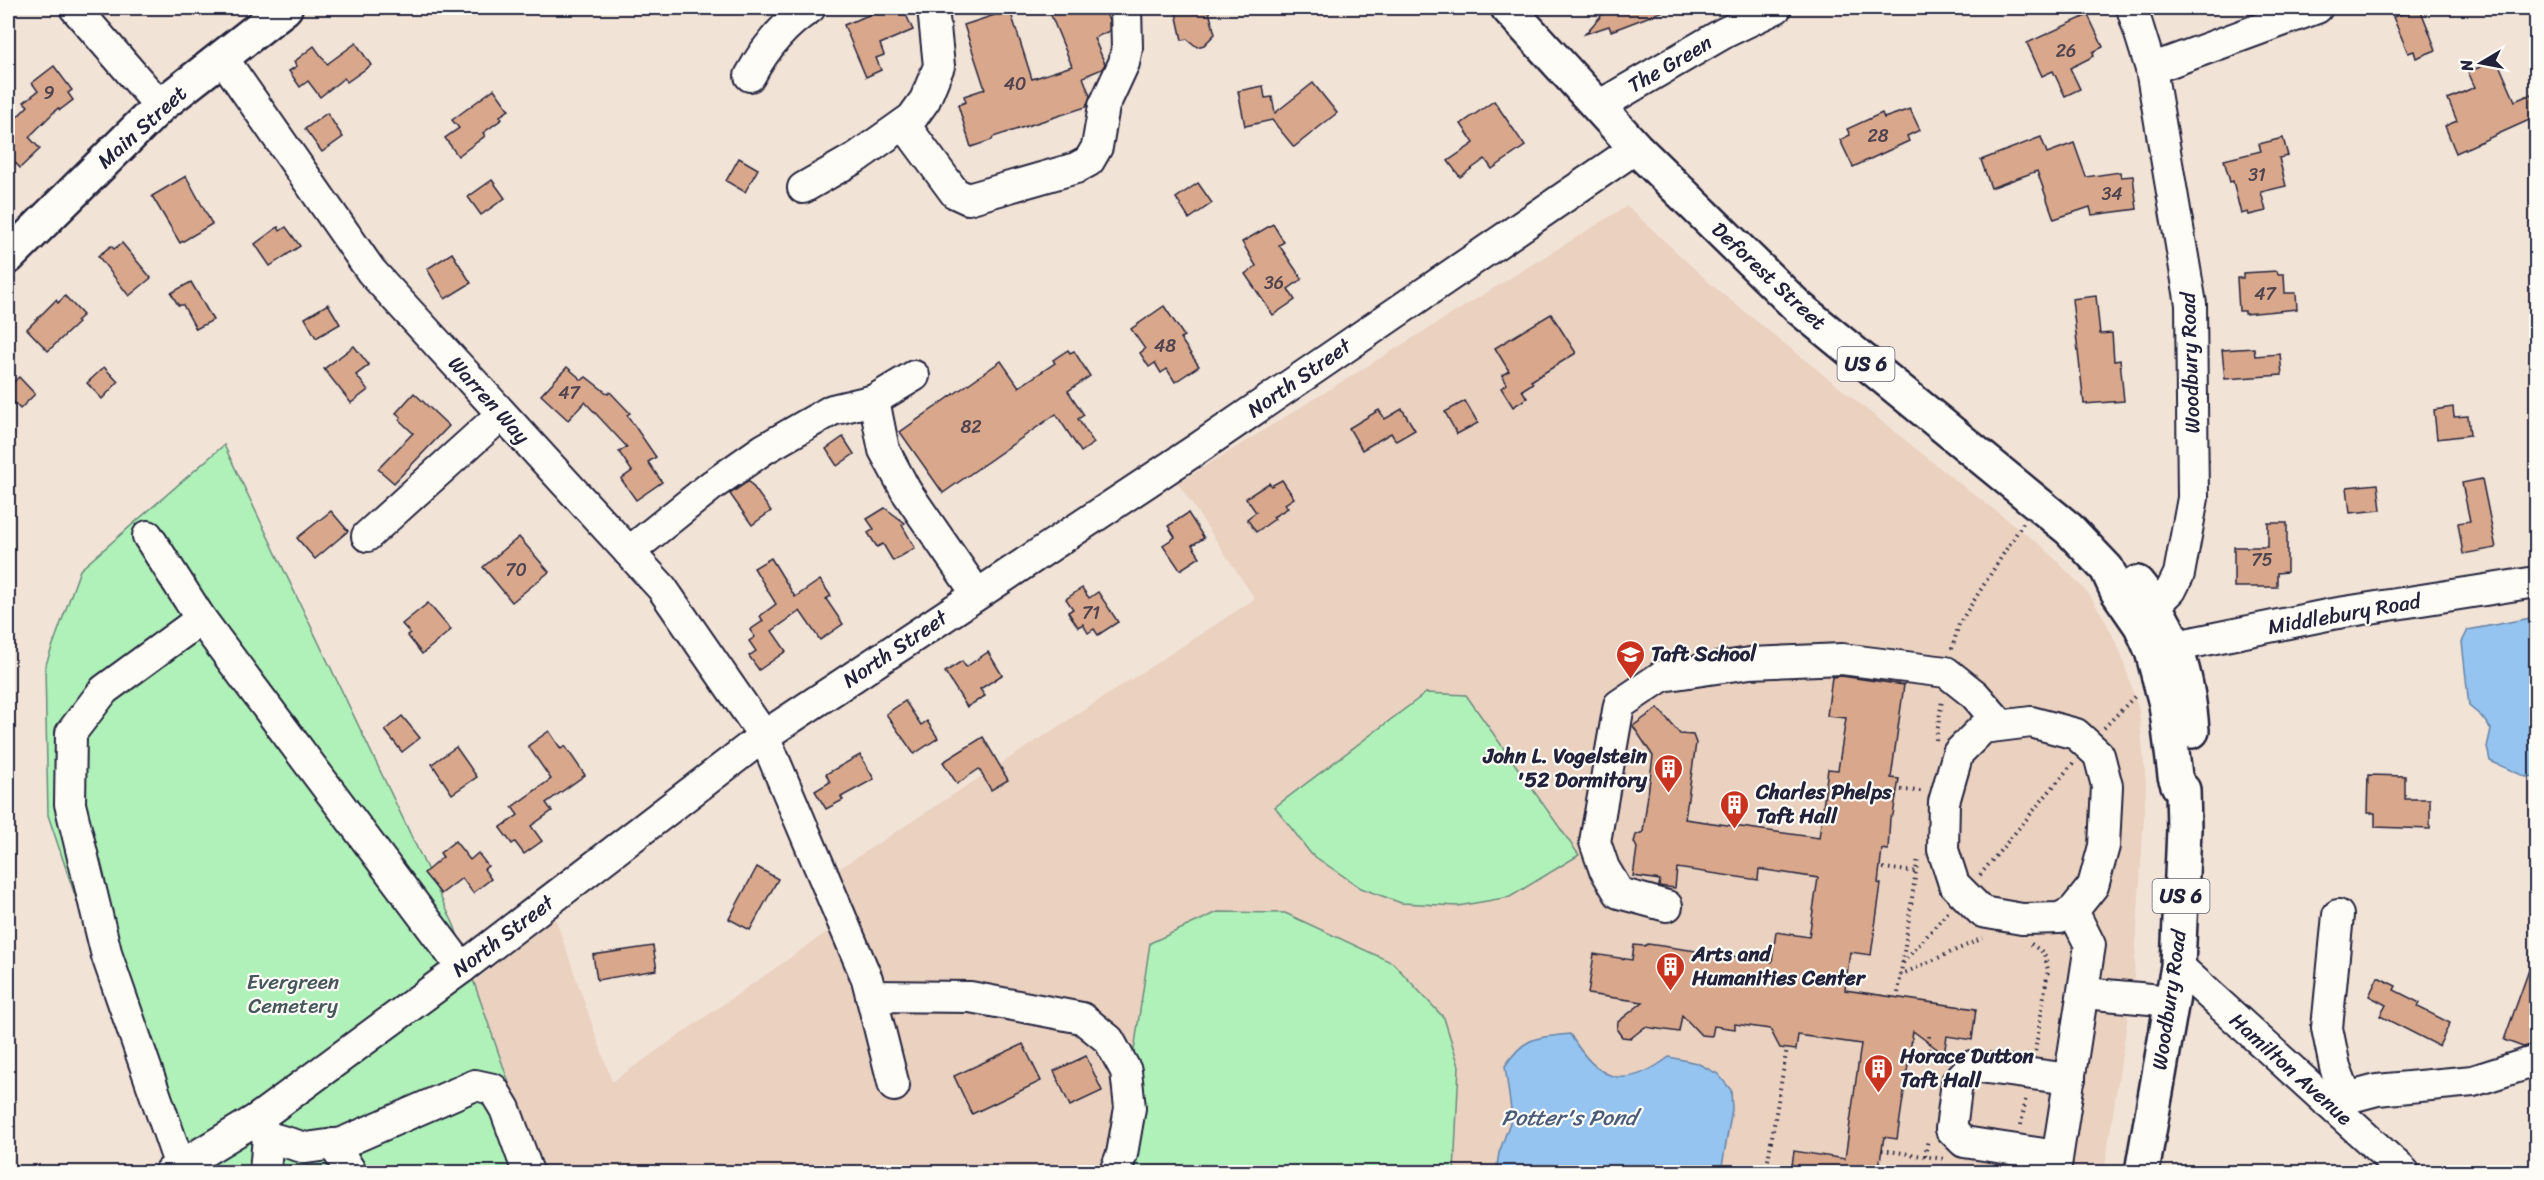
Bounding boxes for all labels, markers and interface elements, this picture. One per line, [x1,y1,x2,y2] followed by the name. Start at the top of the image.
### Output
[1620,24,1720,104] street label: The Green
[2451,33,2511,93] north arrow
[2056,35,2076,67] house number: 26
[2451,57,2482,74] text: N
[1004,68,1026,100] house number: 40
[88,76,196,178] street label: Main Street
[43,77,55,109] house number: 9
[1867,120,1889,152] house number: 28
[2248,159,2266,191] house number: 31
[2101,178,2123,210] house number: 34
[1702,212,1836,340] street label: Deforest Street
[1264,267,1284,299] house number: 36
[2254,278,2277,310] house number: 47
[2168,290,2211,434] street label: Woodbury Road
[1239,327,1361,428] street label: North Street
[1154,330,1176,362] house number: 48
[438,347,540,453] street label: Warren Way
[1838,347,1894,381] road number: US 6
[558,377,581,409] house number: 47
[960,411,982,443] house number: 82
[2251,544,2273,576] house number: 75
[505,554,527,586] house number: 70
[2265,582,2425,646] street label: Middlebury Road
[1082,597,1100,629] house number: 71
[834,599,957,698] street label: North Street
[1651,635,1757,673] place label: Taft School
[1614,638,1646,680] school or university icon: Taft School
[1482,737,1648,799] place label: John L. Vogelstein '52 Dormitory
[1652,752,1684,794] building icon: John L. Vogelstein '52 Dormitory
[1755,773,1892,835] place label: Charles Phelps Taft Hall
[1719,788,1751,830] building icon: Charles Phelps Taft Hall
[2152,879,2210,913] road number: US 6
[443,884,564,987] street label: North Street
[2140,926,2198,1072] street label: Woodbury Road
[1691,935,1867,997] place label: Arts and Humanities Center
[1655,950,1687,992] building icon: Arts and Humanities Center
[247,963,339,1025] park label: Evergreen Cemetery
[2220,1003,2362,1135] street label: Hamilton Avenue
[1899,1037,2035,1099] place label: Horace Dutton Taft Hall
[1863,1052,1895,1094] building icon: Horace Dutton Taft Hall
[1502,1098,1643,1137] water label: Potter's Pond

